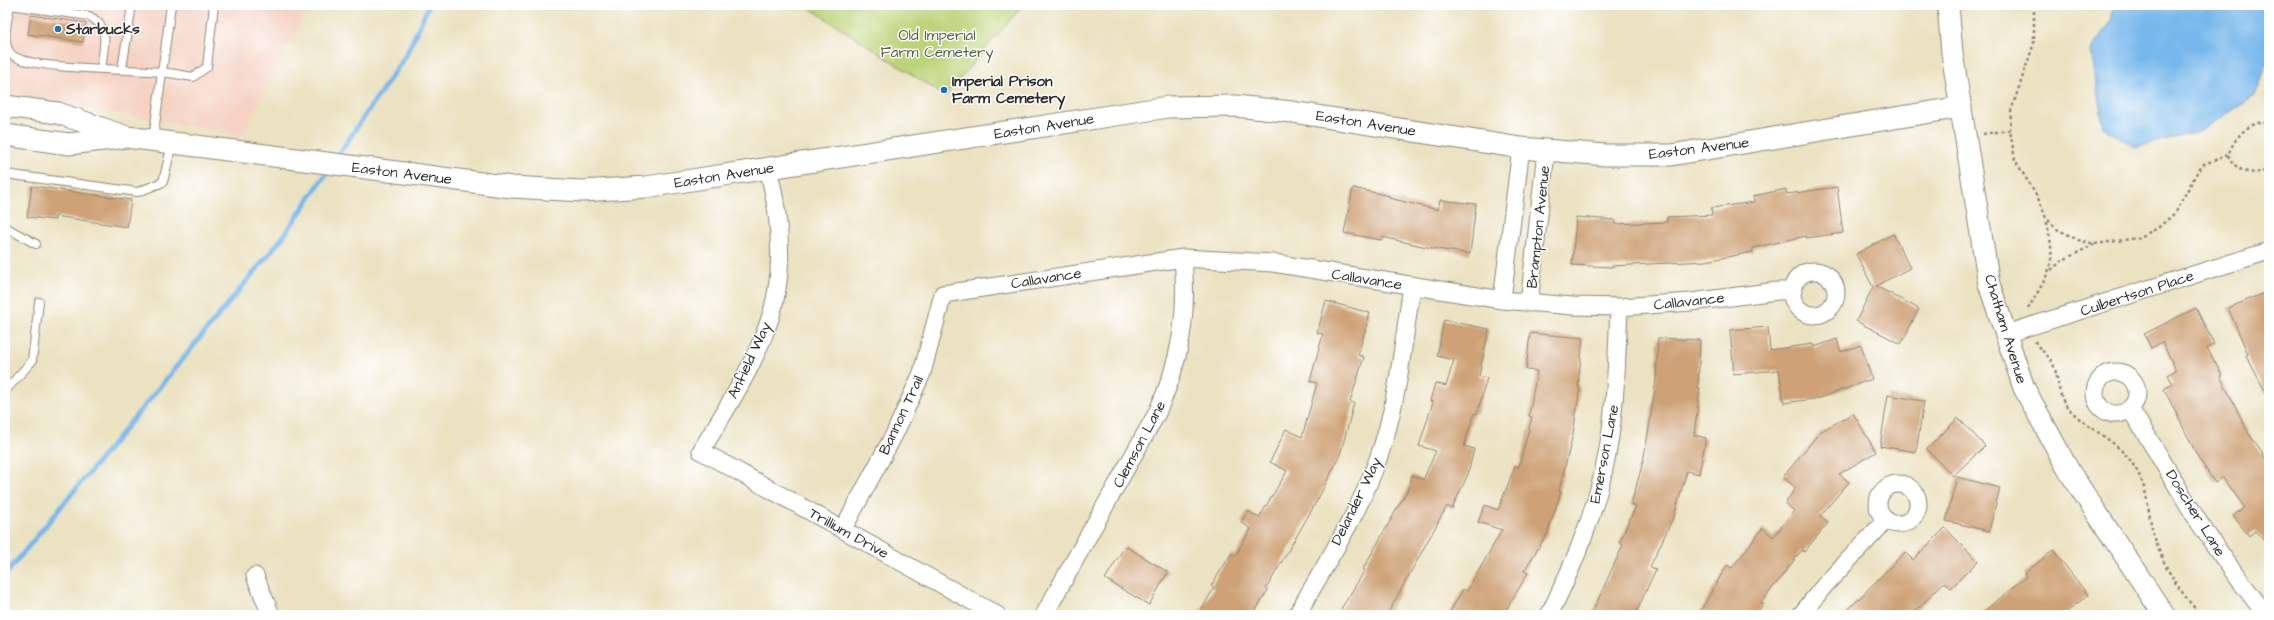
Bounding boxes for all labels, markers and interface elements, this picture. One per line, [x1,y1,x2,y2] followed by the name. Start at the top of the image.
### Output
[65,19,140,40] place label: Starbucks
[53,24,63,34] marker: Starbucks
[880,25,994,64] park label: Old Imperial Farm Cemetery
[952,71,1066,110] place label: Imperial Prison Farm Cemetery
[939,85,949,95] marker: Imperial Prison Farm Cemetery
[1315,105,1417,142] street label: Easton Avenue
[993,108,1095,145] street label: Easton Avenue
[1648,132,1750,165] street label: Easton Avenue
[351,157,453,190] street label: Easton Avenue
[673,157,775,194] street label: Easton Avenue
[1522,165,1555,289] street label: Brampton Avenue
[1009,263,1083,294] street label: Callavance
[1330,264,1404,295] street label: Callavance
[2078,265,2197,322] street label: Culbertson Place
[1979,272,2032,386] street label: Chatham Avenue
[1653,287,1726,316] street label: Callavance
[723,318,777,402] street label: Anfield Way
[874,372,929,458] street label: Bannon Trail
[1108,397,1171,491] street label: Clemson Lane
[1585,403,1624,505] street label: Emerson Lane
[1326,454,1388,549] street label: Delander Way
[2161,466,2231,561] street label: Doscher Lane
[805,503,892,564] street label: Trillium Drive

